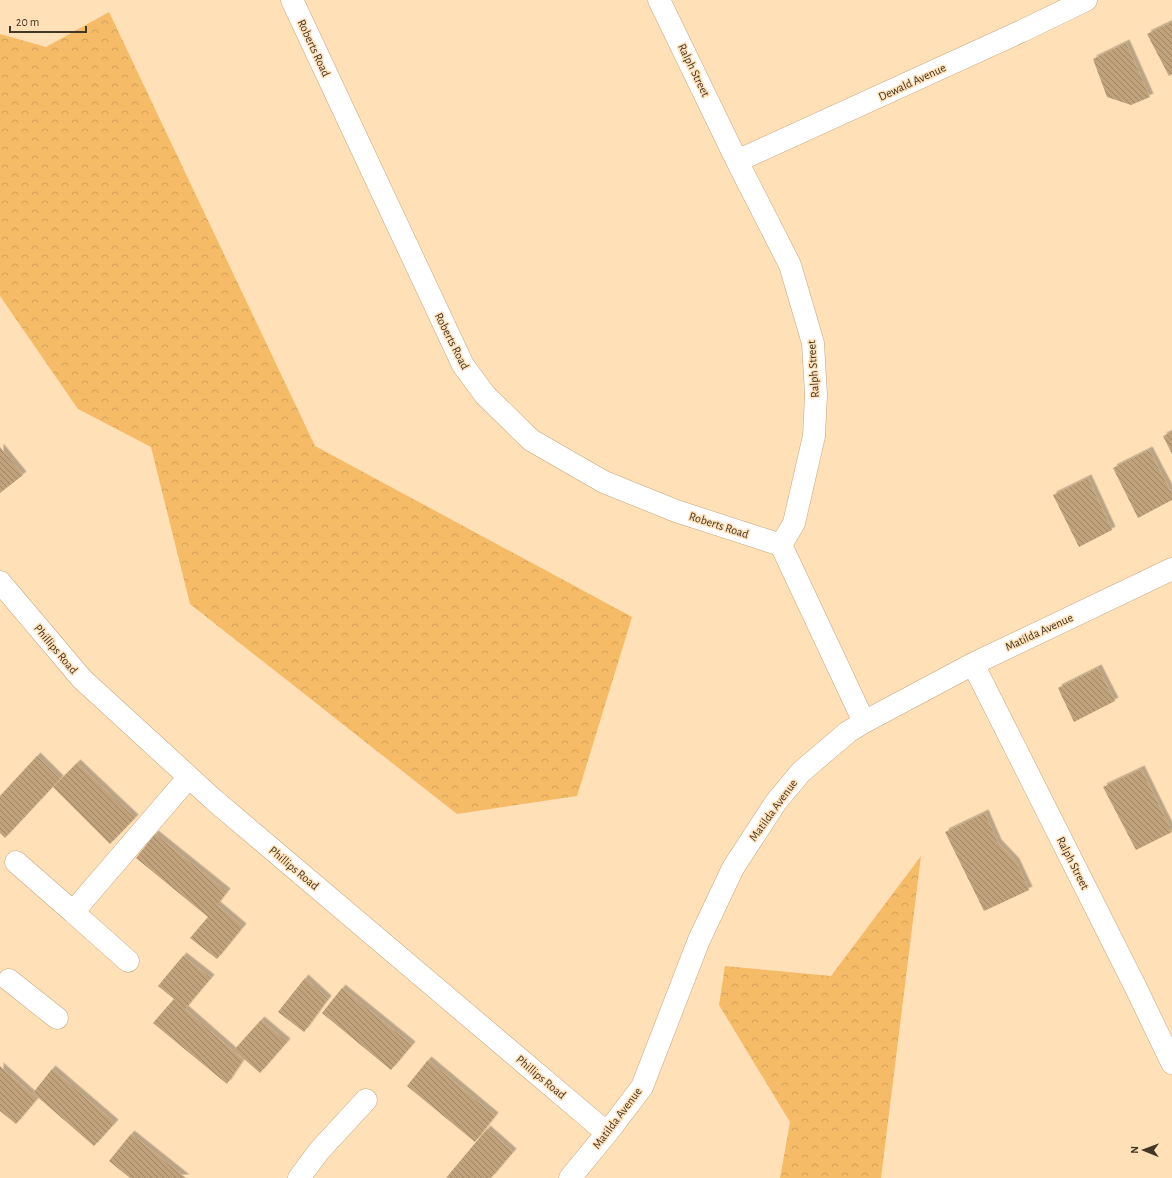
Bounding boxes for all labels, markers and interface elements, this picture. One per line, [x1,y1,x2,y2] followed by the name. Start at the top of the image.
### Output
[10,8,86,34] scale bar
[16,16,39,28] text: 20 m
[296,17,332,79] street label: Roberts Road
[676,42,712,99] street label: Ralph Street
[876,61,948,103] street label: Dewald Avenue
[433,311,471,371] street label: Roberts Road
[805,340,821,398] street label: Ralph Street
[688,510,750,540] street label: Roberts Road
[1003,611,1075,653] street label: Matilda Avenue
[32,622,80,676] street label: Phillips Road
[747,777,799,843] street label: Matilda Avenue
[1055,835,1091,891] street label: Ralph Street
[267,844,321,892] street label: Phillips Road
[514,1053,568,1101] street label: Phillips Road
[590,1085,644,1151] street label: Matilda Avenue
[1124,1130,1164,1170] north arrow
[1129,1146,1140,1154] text: N

